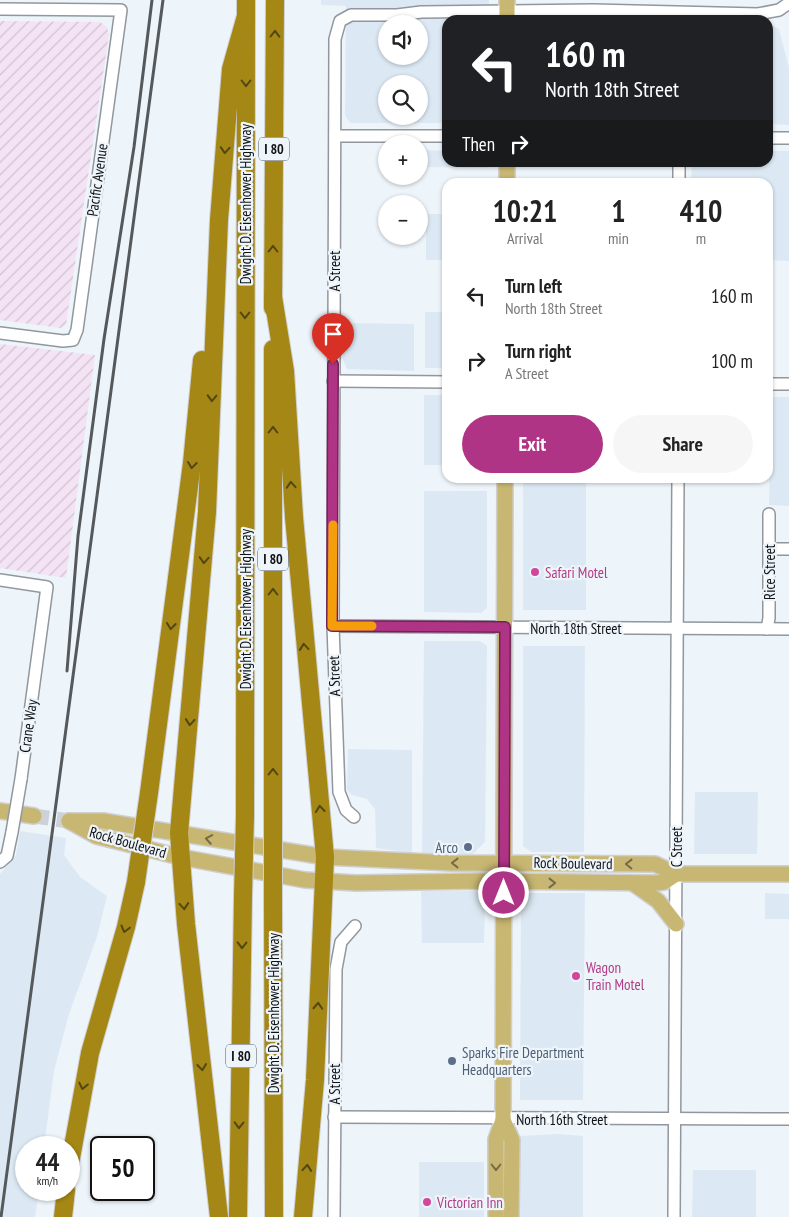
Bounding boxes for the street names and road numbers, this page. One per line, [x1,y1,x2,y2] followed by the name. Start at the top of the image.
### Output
[236,123,255,284] street label: Dwight D. Eisenhower Highway
[259,138,289,160] road number: I 80
[82,142,112,218] street label: Pacific Avenue
[325,251,344,291] street label: A Street
[236,528,255,689] street label: Dwight D. Eisenhower Highway
[760,544,779,600] street label: Rice Street
[258,548,288,570] road number: I 80
[530,619,622,638] street label: North 18th Street
[324,655,344,697] street label: A Street
[15,698,41,754] street label: Crane Way
[87,822,169,862] street label: Rock Boulevard
[667,827,686,867] street label: C Street
[533,853,613,873] street label: Rock Boulevard
[264,932,283,1093] street label: Dwight D. Eisenhower Highway
[226,1044,256,1068] road number: I 80
[325,1064,344,1104] street label: A Street
[516,1110,608,1129] street label: North 16th Street

